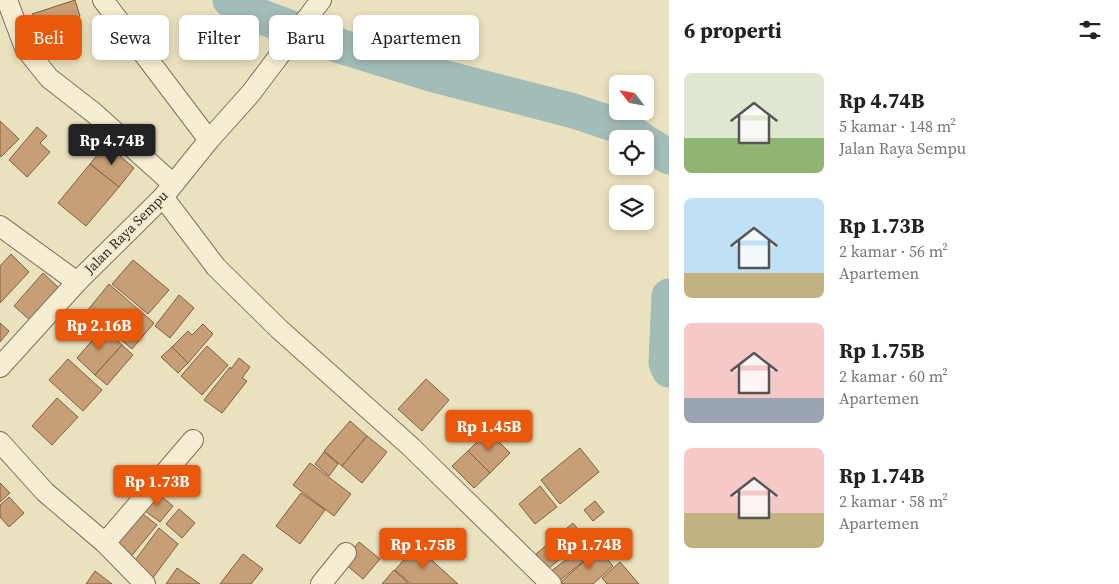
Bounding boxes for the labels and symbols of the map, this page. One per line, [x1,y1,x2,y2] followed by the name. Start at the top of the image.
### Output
[609,75,654,120] north arrow
[60,124,164,166] pin: Rp 4.74B
[79,186,172,279] street label: Jalan Raya Sempu
[47,308,151,351] pin: Rp 2.16B
[437,410,541,452] pin: Rp 1.45B
[105,464,209,507] pin: Rp 1.73B
[371,528,475,570] pin: Rp 1.75B
[537,528,641,570] pin: Rp 1.74B

